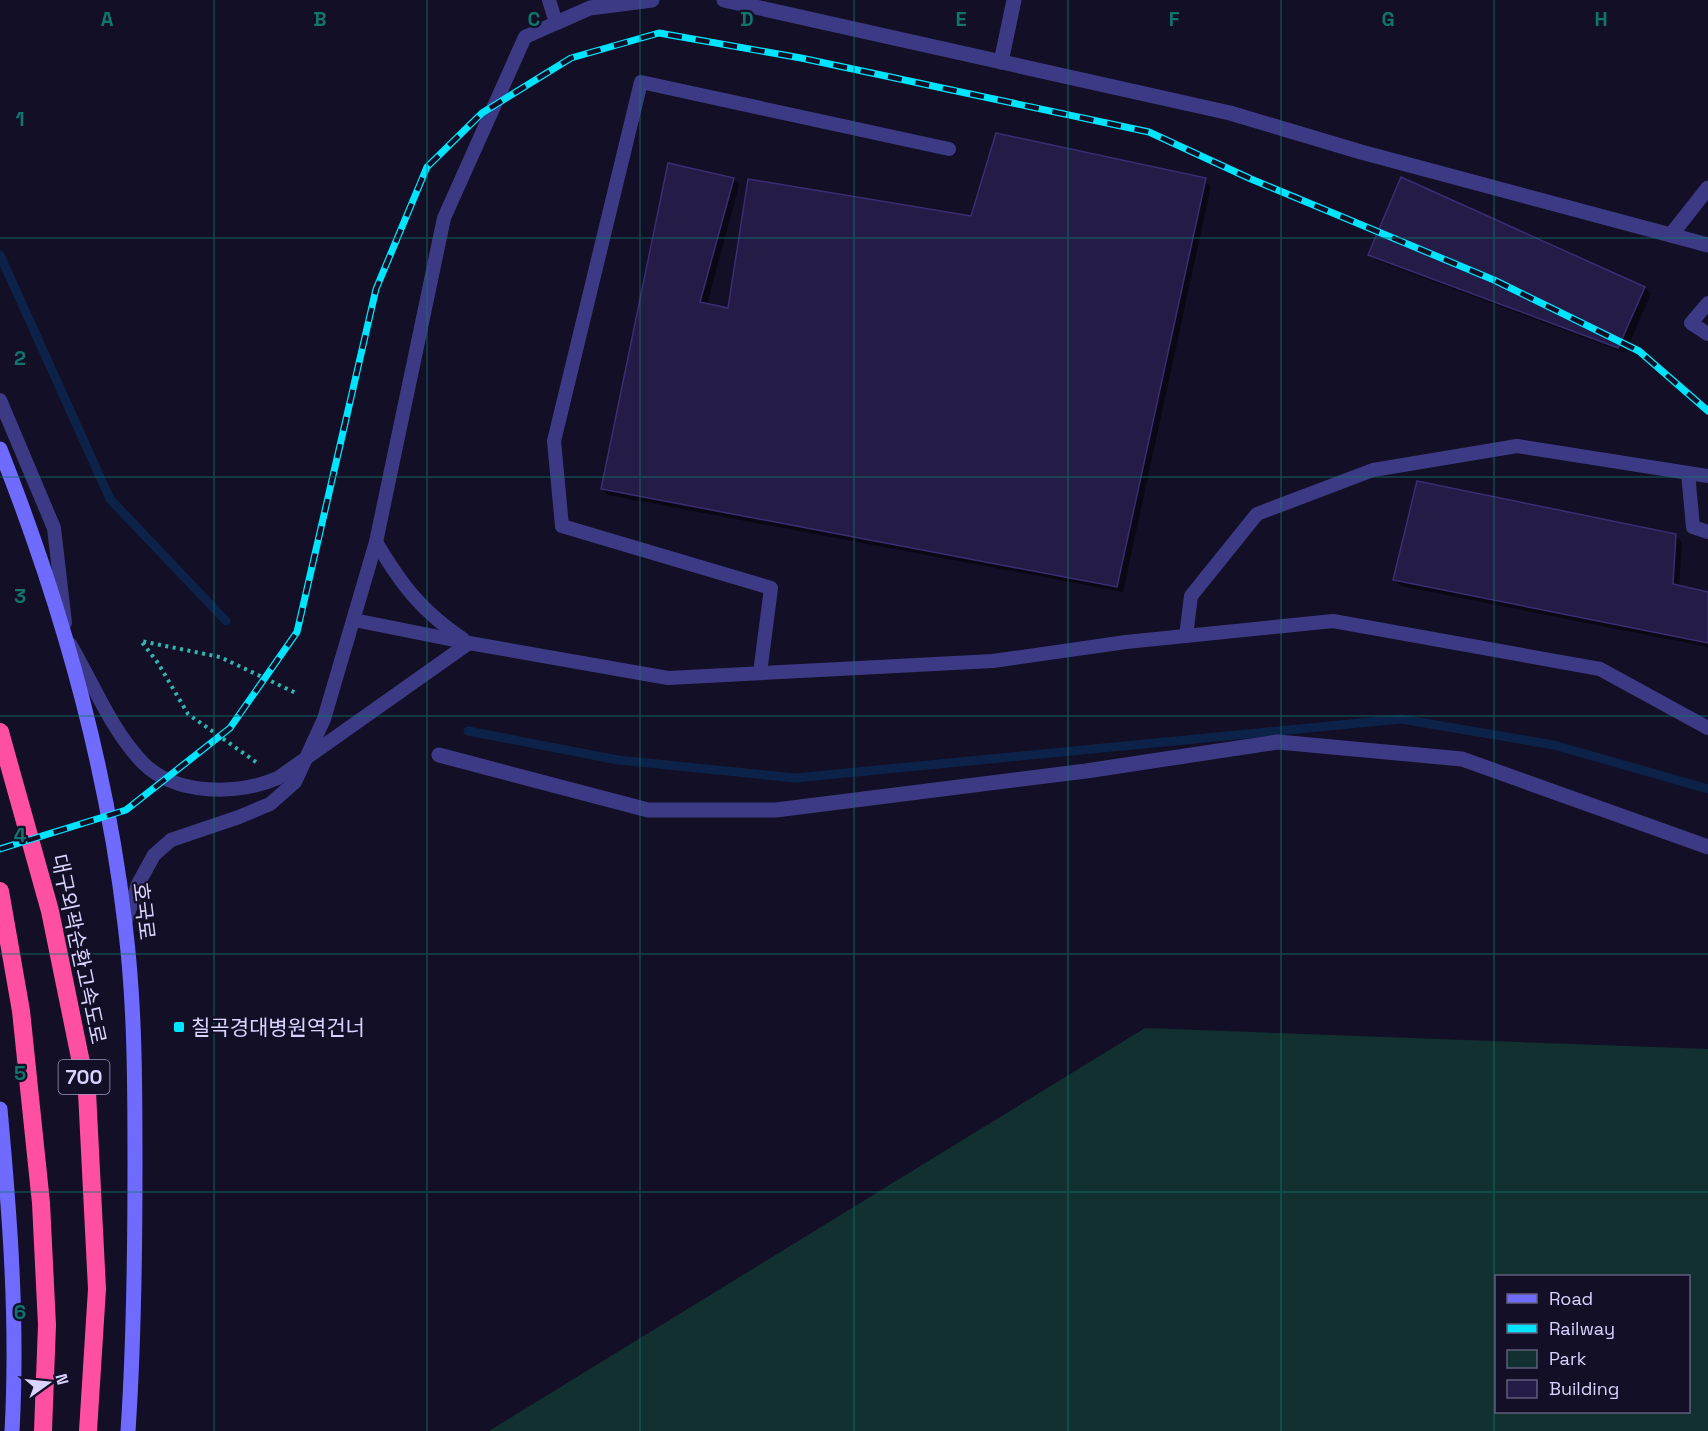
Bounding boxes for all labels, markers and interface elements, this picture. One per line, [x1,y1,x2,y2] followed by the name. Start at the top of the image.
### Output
[101,6,114,32] text: A
[313,6,327,32] text: B
[528,6,541,32] text: C
[740,6,754,32] text: D
[955,6,967,32] text: E
[1169,6,1180,32] text: F
[1381,6,1395,32] text: G
[1594,6,1608,32] text: H
[15,106,25,132] text: 1
[14,345,26,371] text: 2
[14,583,26,609] text: 3
[14,822,27,848] text: 4
[46,852,112,1046] street label: 대구외곽순환고속도로
[127,881,161,941] street label: 호국로
[191,1014,365,1041] place label: 칠곡경대병원역건너
[172,1020,186,1034] marker: 칠곡경대병원역건너
[14,1060,26,1086] text: 5
[58,1060,110,1094] road number: 700
[1495,1275,1690,1413] legend
[1549,1287,1593,1310] text: Road
[14,1299,26,1325] text: 6
[1549,1317,1615,1340] text: Railway
[1549,1347,1587,1370] text: Park
[18,1353,78,1413] north arrow
[50,1371,74,1387] text: N
[1549,1377,1619,1400] text: Building

